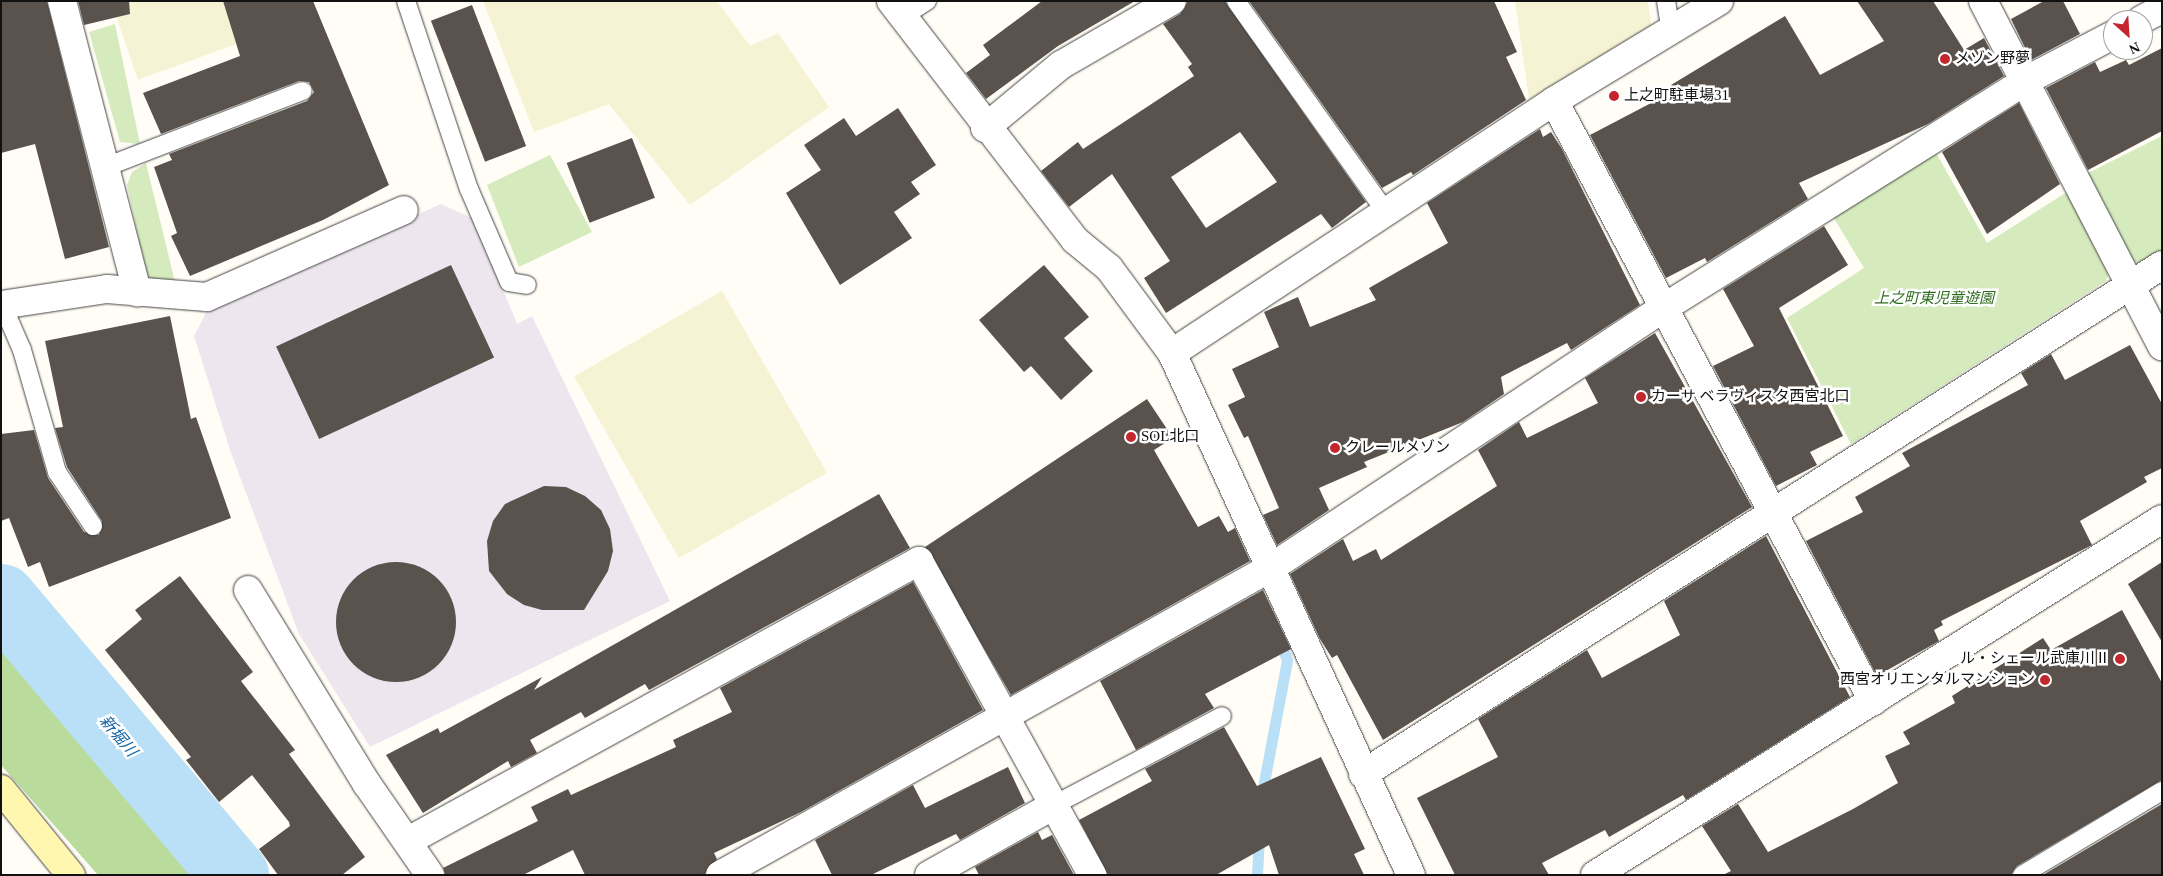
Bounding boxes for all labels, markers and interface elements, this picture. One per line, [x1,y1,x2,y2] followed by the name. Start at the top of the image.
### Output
[2103,10,2153,60] north arrow
[2127,39,2142,57] text: N
[1955,50,2030,68] place label: メゾン野夢
[1939,53,1951,65] marker: メゾン野夢
[1624,87,1729,105] place label: 上之町駐車場31
[1608,90,1620,102] marker: 上之町駐車場31
[1874,290,1994,308] park label: 上之町東児童遊園
[1651,388,1850,406] place label: カーサ ベラヴィスタ西宮北口
[1635,391,1647,403] marker: カーサ ベラヴィスタ西宮北口
[1141,428,1199,446] place label: SOL北口
[1125,431,1137,443] marker: SOL北口
[1345,439,1450,457] place label: クレールメゾン
[1329,442,1341,454] marker: クレールメゾン
[1960,650,2110,668] place label: ル・シェール武庫川Ⅱ
[2114,653,2126,665] marker: ル・シェール武庫川Ⅱ
[1840,671,2035,689] place label: 西宮オリエンタルマンション
[2039,674,2051,686] marker: 西宮オリエンタルマンション
[95,711,141,761] water label: 新堀川

